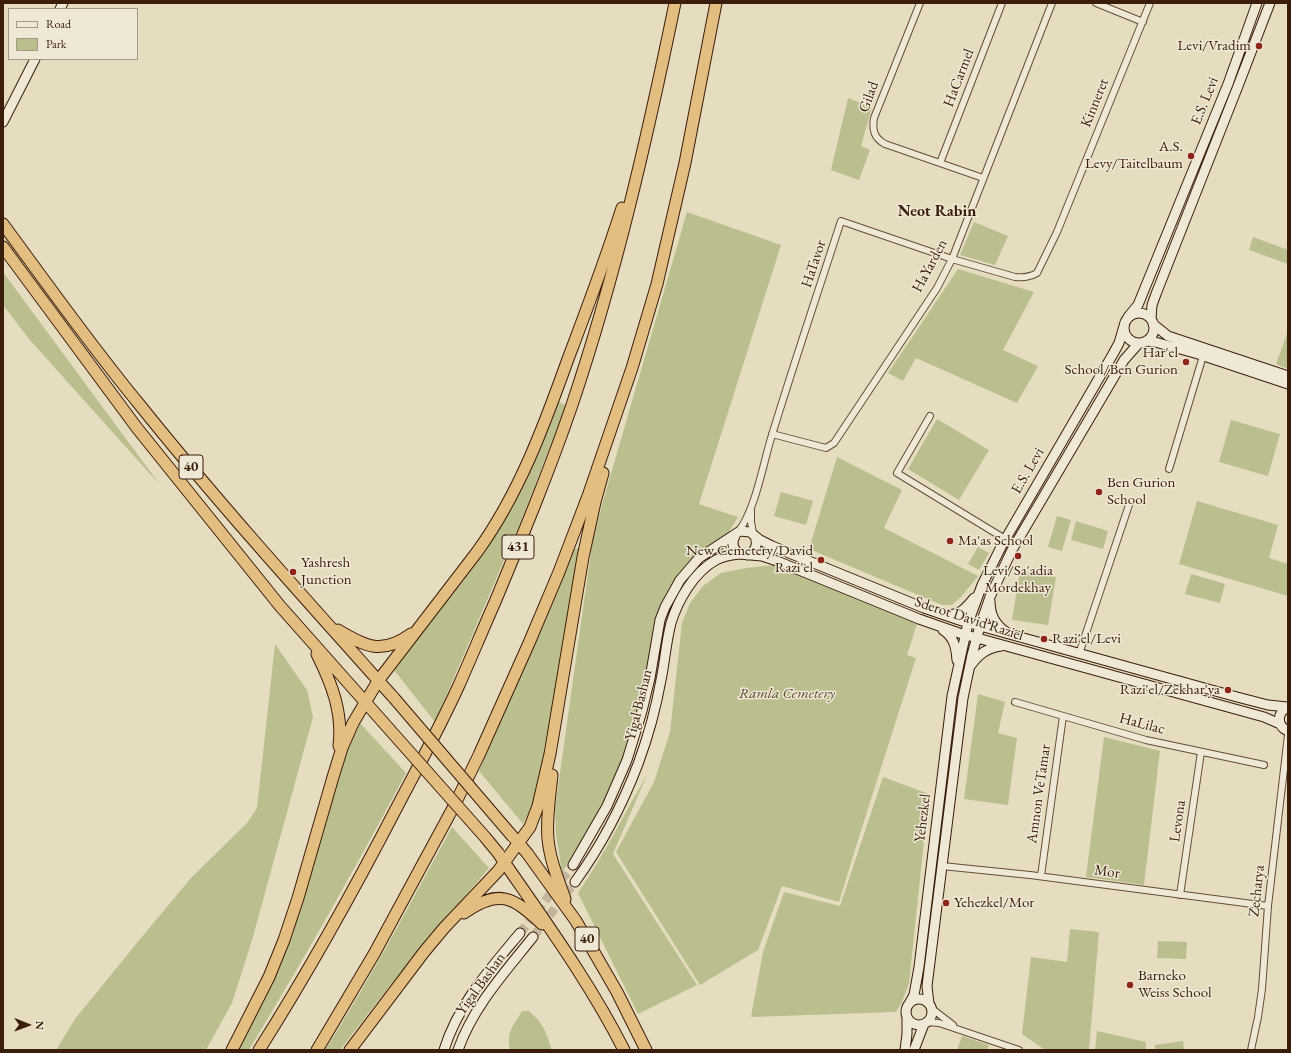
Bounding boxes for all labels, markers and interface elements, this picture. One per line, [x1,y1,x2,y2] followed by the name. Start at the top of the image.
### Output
[8,8,138,60] legend
[46,16,71,32] text: Road
[46,36,66,52] text: Park
[1178,37,1251,55] place label: Levi/Vradim
[1254,41,1264,51] marker: Levi/Vradim
[940,46,978,110] street label: HaCarmel
[1187,74,1223,128] street label: E.S. Levi
[1077,76,1113,130] street label: Kinneret
[855,79,883,115] street label: Gilad
[1085,138,1183,173] place label: A.S. Levy/Taitelbaum
[1186,151,1196,161] marker: A.S. Levy/Taitelbaum
[898,202,976,222] district label: Neot Rabin
[909,236,951,296] street label: HaYarden
[798,238,830,290] street label: HaTavor
[1065,344,1178,379] place label: Har'el School/Ben Gurion
[1181,357,1191,367] marker: Har'el School/Ben Gurion
[1008,445,1048,497] street label: E.S. Levi
[179,455,203,479] road number: 40
[1107,474,1175,509] place label: Ben Gurion School
[1094,487,1104,497] marker: Ben Gurion School
[958,532,1033,550] place label: Ma'as School
[502,535,534,559] road number: 431
[945,536,955,546] marker: Ma'as School
[686,542,813,577] place label: New Cemetery/David Razi'el
[1013,551,1023,561] marker: Levi/Sa'adia Mordekhay
[301,554,352,589] place label: Yashresh Junction
[816,555,826,565] marker: New Cemetery/David Razi'el
[983,562,1053,597] place label: Levi/Sa'adia Mordekhay
[288,567,298,577] marker: Yashresh Junction
[912,593,1026,645] street label: Sderot David Raziel
[1052,630,1121,648] place label: Razi'el/Levi
[1039,634,1049,644] marker: Razi'el/Levi
[621,668,657,742] street label: Yigal Bashan
[1120,681,1220,699] place label: Razi'el/Zekhar'ya
[739,685,835,703] park label: Ramla Cemetery
[1223,685,1233,695] marker: Razi'el/Zekhar'ya
[1117,709,1167,739] street label: HaLilac
[1023,743,1055,845] street label: Amnon VeTamar
[911,793,935,843] street label: Yehezkel
[1166,799,1190,843] street label: Levona
[1093,861,1121,883] street label: Mor
[1245,864,1269,918] street label: Zecharya
[954,894,1034,912] place label: Yehezkel/Mor
[941,898,951,908] marker: Yehezkel/Mor
[575,927,599,951] road number: 40
[452,949,510,1019] street label: Yigal Bashan
[1138,967,1211,1002] place label: Barneko Weiss School
[1125,980,1135,990] marker: Barneko Weiss School
[8,1005,48,1045] north arrow
[33,1021,47,1030] text: N

